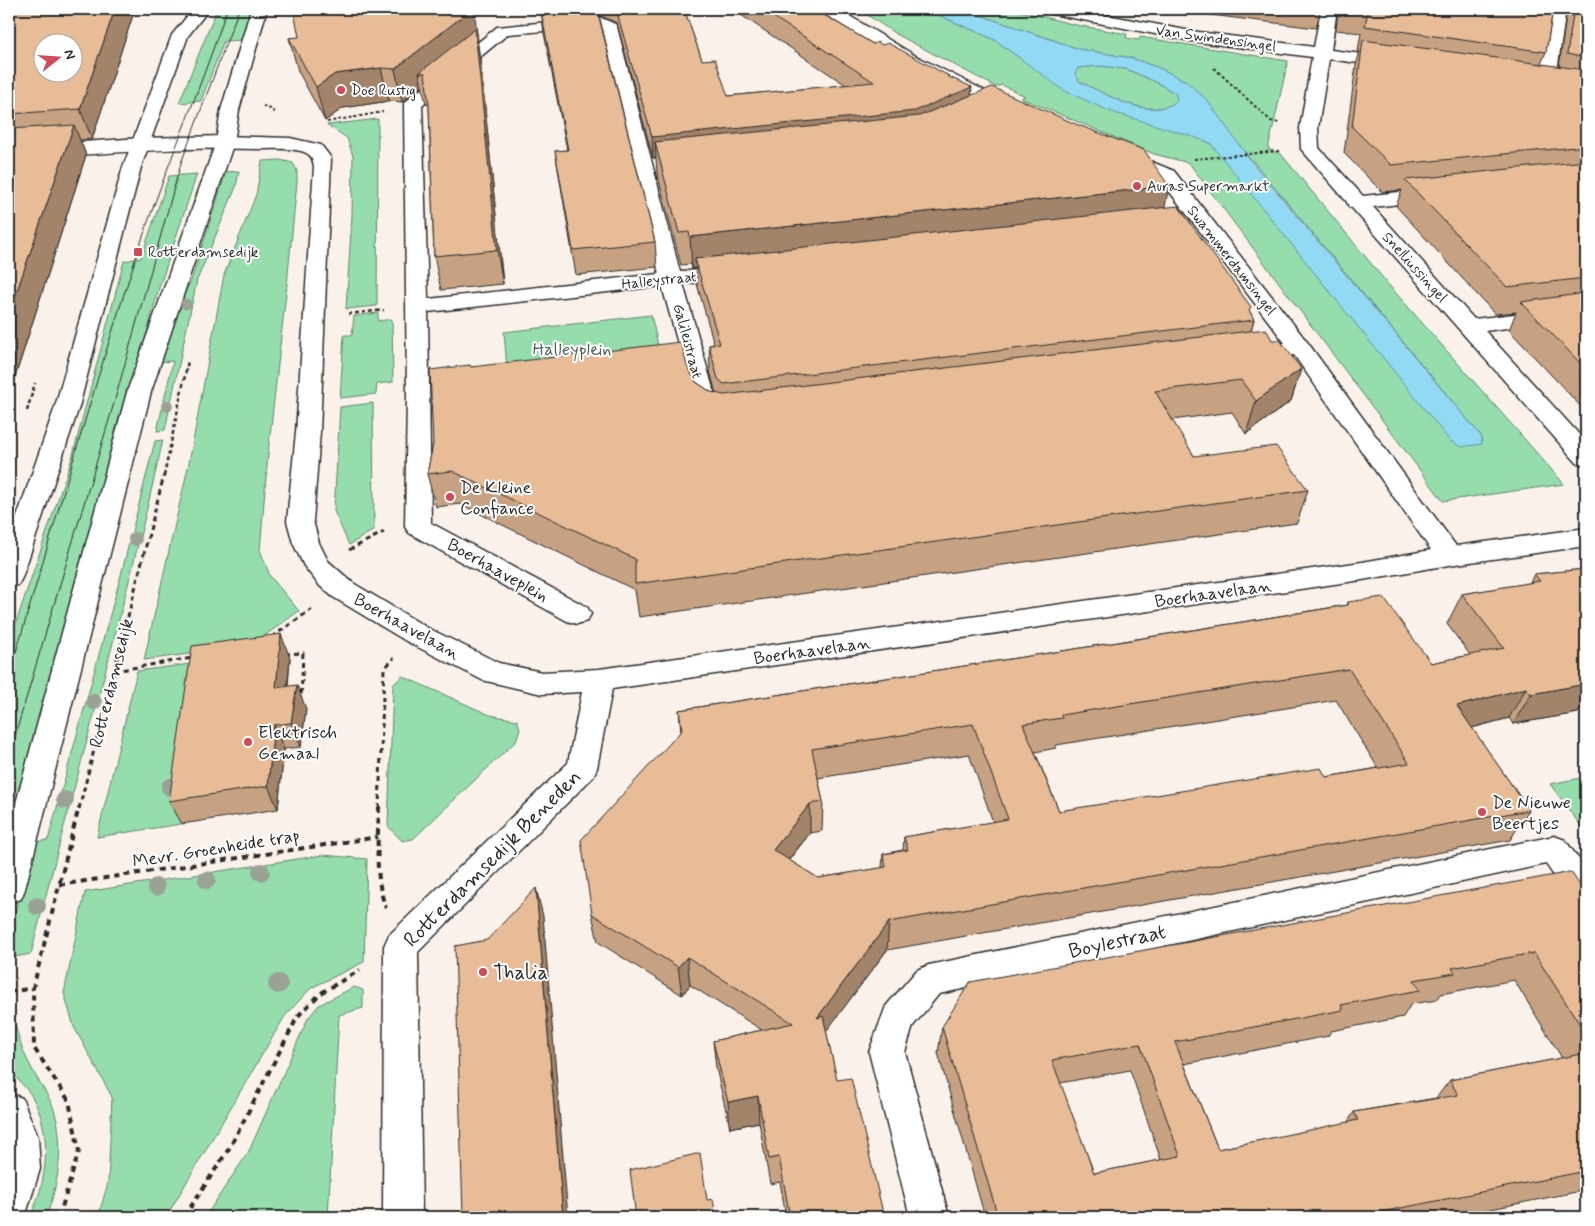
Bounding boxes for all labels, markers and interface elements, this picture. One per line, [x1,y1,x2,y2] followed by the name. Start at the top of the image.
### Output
[1154,21,1278,57] street label: Van Swindensingel
[32,32,82,82] north arrow
[60,47,79,62] text: N
[351,81,416,101] place label: Doe Rustig
[335,84,347,96] marker: Doe Rustig
[1147,177,1269,197] place label: Auras Supermarkt
[1131,180,1143,192] marker: Auras Supermarkt
[1182,202,1281,320] street label: Swammerdamsingel
[1377,228,1452,308] street label: Snelliussingel
[148,243,259,263] place label: Rotterdamsedijk
[132,246,144,258] marker: Rotterdamsedijk
[621,267,698,295] street label: Halleystraat
[667,302,707,381] street label: Galileistraat
[533,338,611,362] park label: Halleyplein
[460,476,534,521] place label: De Kleine Confiance
[444,491,456,503] marker: De Kleine Confiance
[443,533,552,609] street label: Boerhaaveplein
[1153,574,1273,614] street label: Boerhaavelaan
[349,588,464,666] street label: Boerhaavelaan
[84,616,140,750] street label: Rotterdamsedijk
[752,631,872,671] street label: Boerhaavelaan
[258,721,337,766] place label: Elektrisch Gemaal
[242,736,254,748] marker: Elektrisch Gemaal
[398,764,588,954] street label: Rotterdamsedijk Beneden
[1492,791,1571,836] place label: De Nieuwe Beertjes
[1476,806,1488,818] marker: De Nieuwe Beertjes
[131,824,302,874] street label: Mevr. Groenheide trap
[1066,918,1169,966] street label: Boylestraat
[493,959,548,987] place label: Thalia
[477,966,489,978] marker: Thalia

